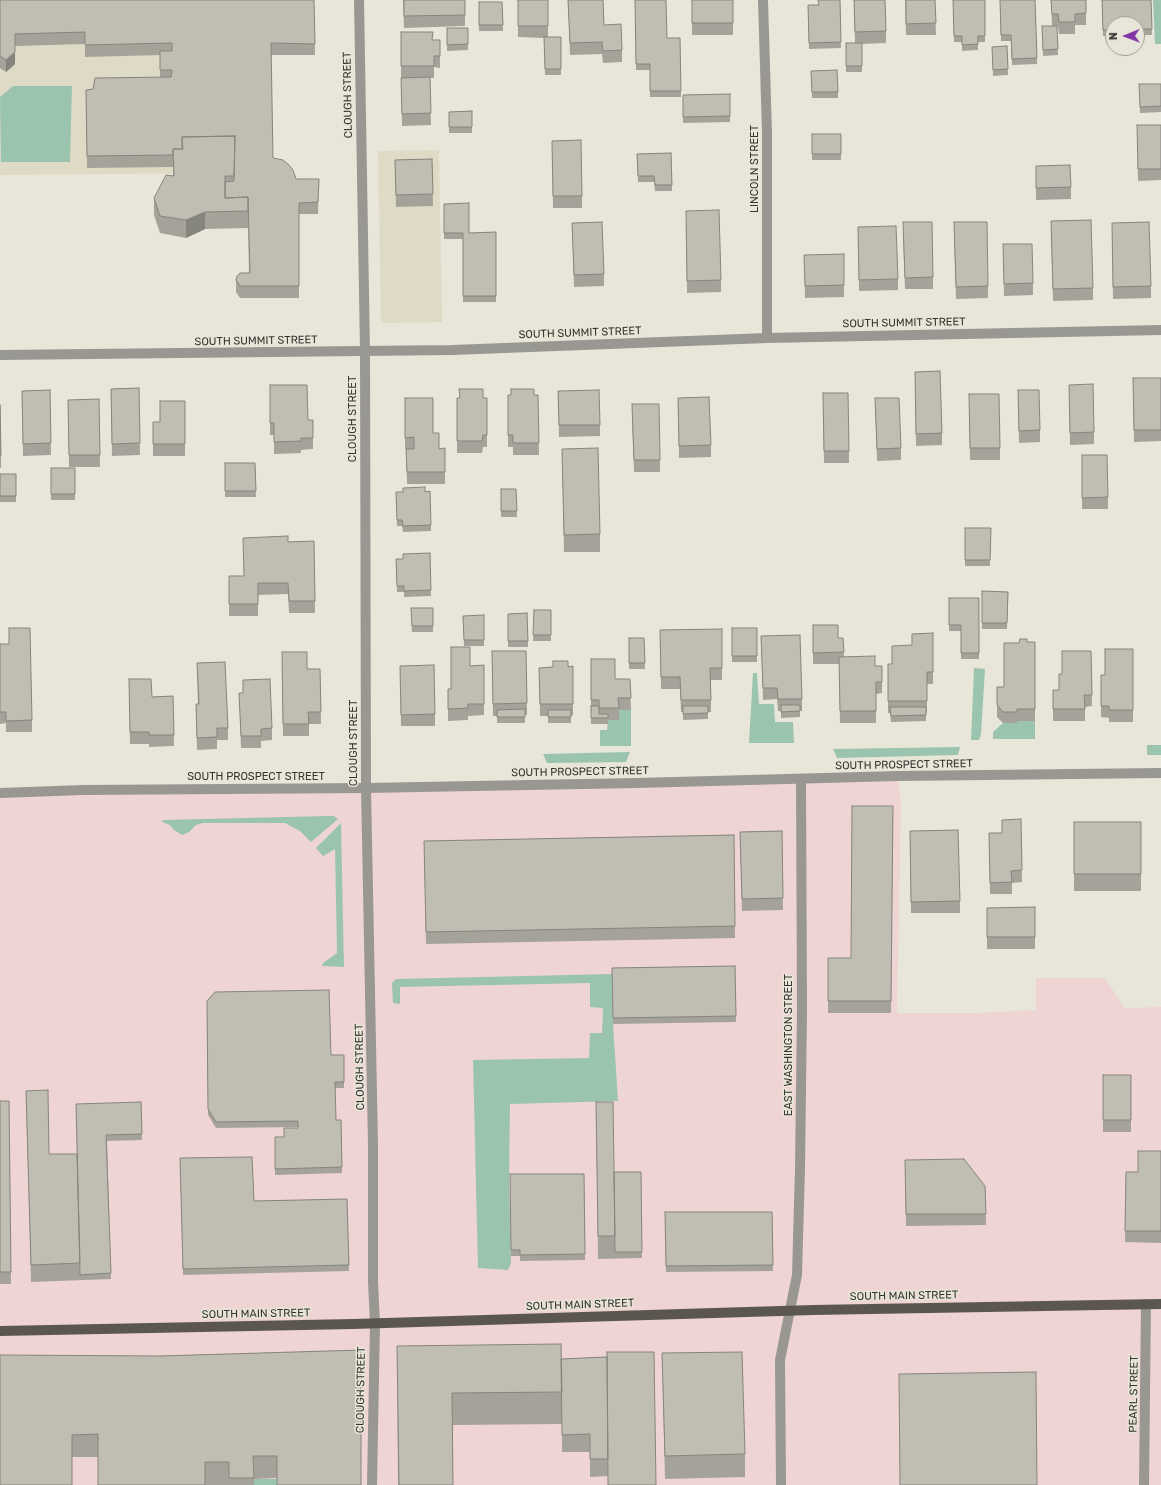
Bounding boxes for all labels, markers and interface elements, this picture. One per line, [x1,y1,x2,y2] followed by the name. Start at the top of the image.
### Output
[1105,16,1145,56] north arrow
[1107,32,1120,40] text: N
[341,52,355,138] street label: CLOUGH STREET
[748,125,762,213] street label: LINCOLN STREET
[842,315,966,331] street label: SOUTH SUMMIT STREET
[518,324,642,342] street label: SOUTH SUMMIT STREET
[194,333,318,349] street label: SOUTH SUMMIT STREET
[346,376,360,462] street label: CLOUGH STREET
[347,700,361,786] street label: CLOUGH STREET
[835,757,973,773] street label: SOUTH PROSPECT STREET
[511,764,649,780] street label: SOUTH PROSPECT STREET
[187,770,325,784] street label: SOUTH PROSPECT STREET
[782,974,796,1116] street label: EAST WASHINGTON STREET
[353,1024,367,1110] street label: CLOUGH STREET
[850,1288,958,1304] street label: SOUTH MAIN STREET
[526,1297,634,1313] street label: SOUTH MAIN STREET
[202,1306,310,1322] street label: SOUTH MAIN STREET
[354,1347,368,1433] street label: CLOUGH STREET
[1127,1355,1141,1433] street label: PEARL STREET

